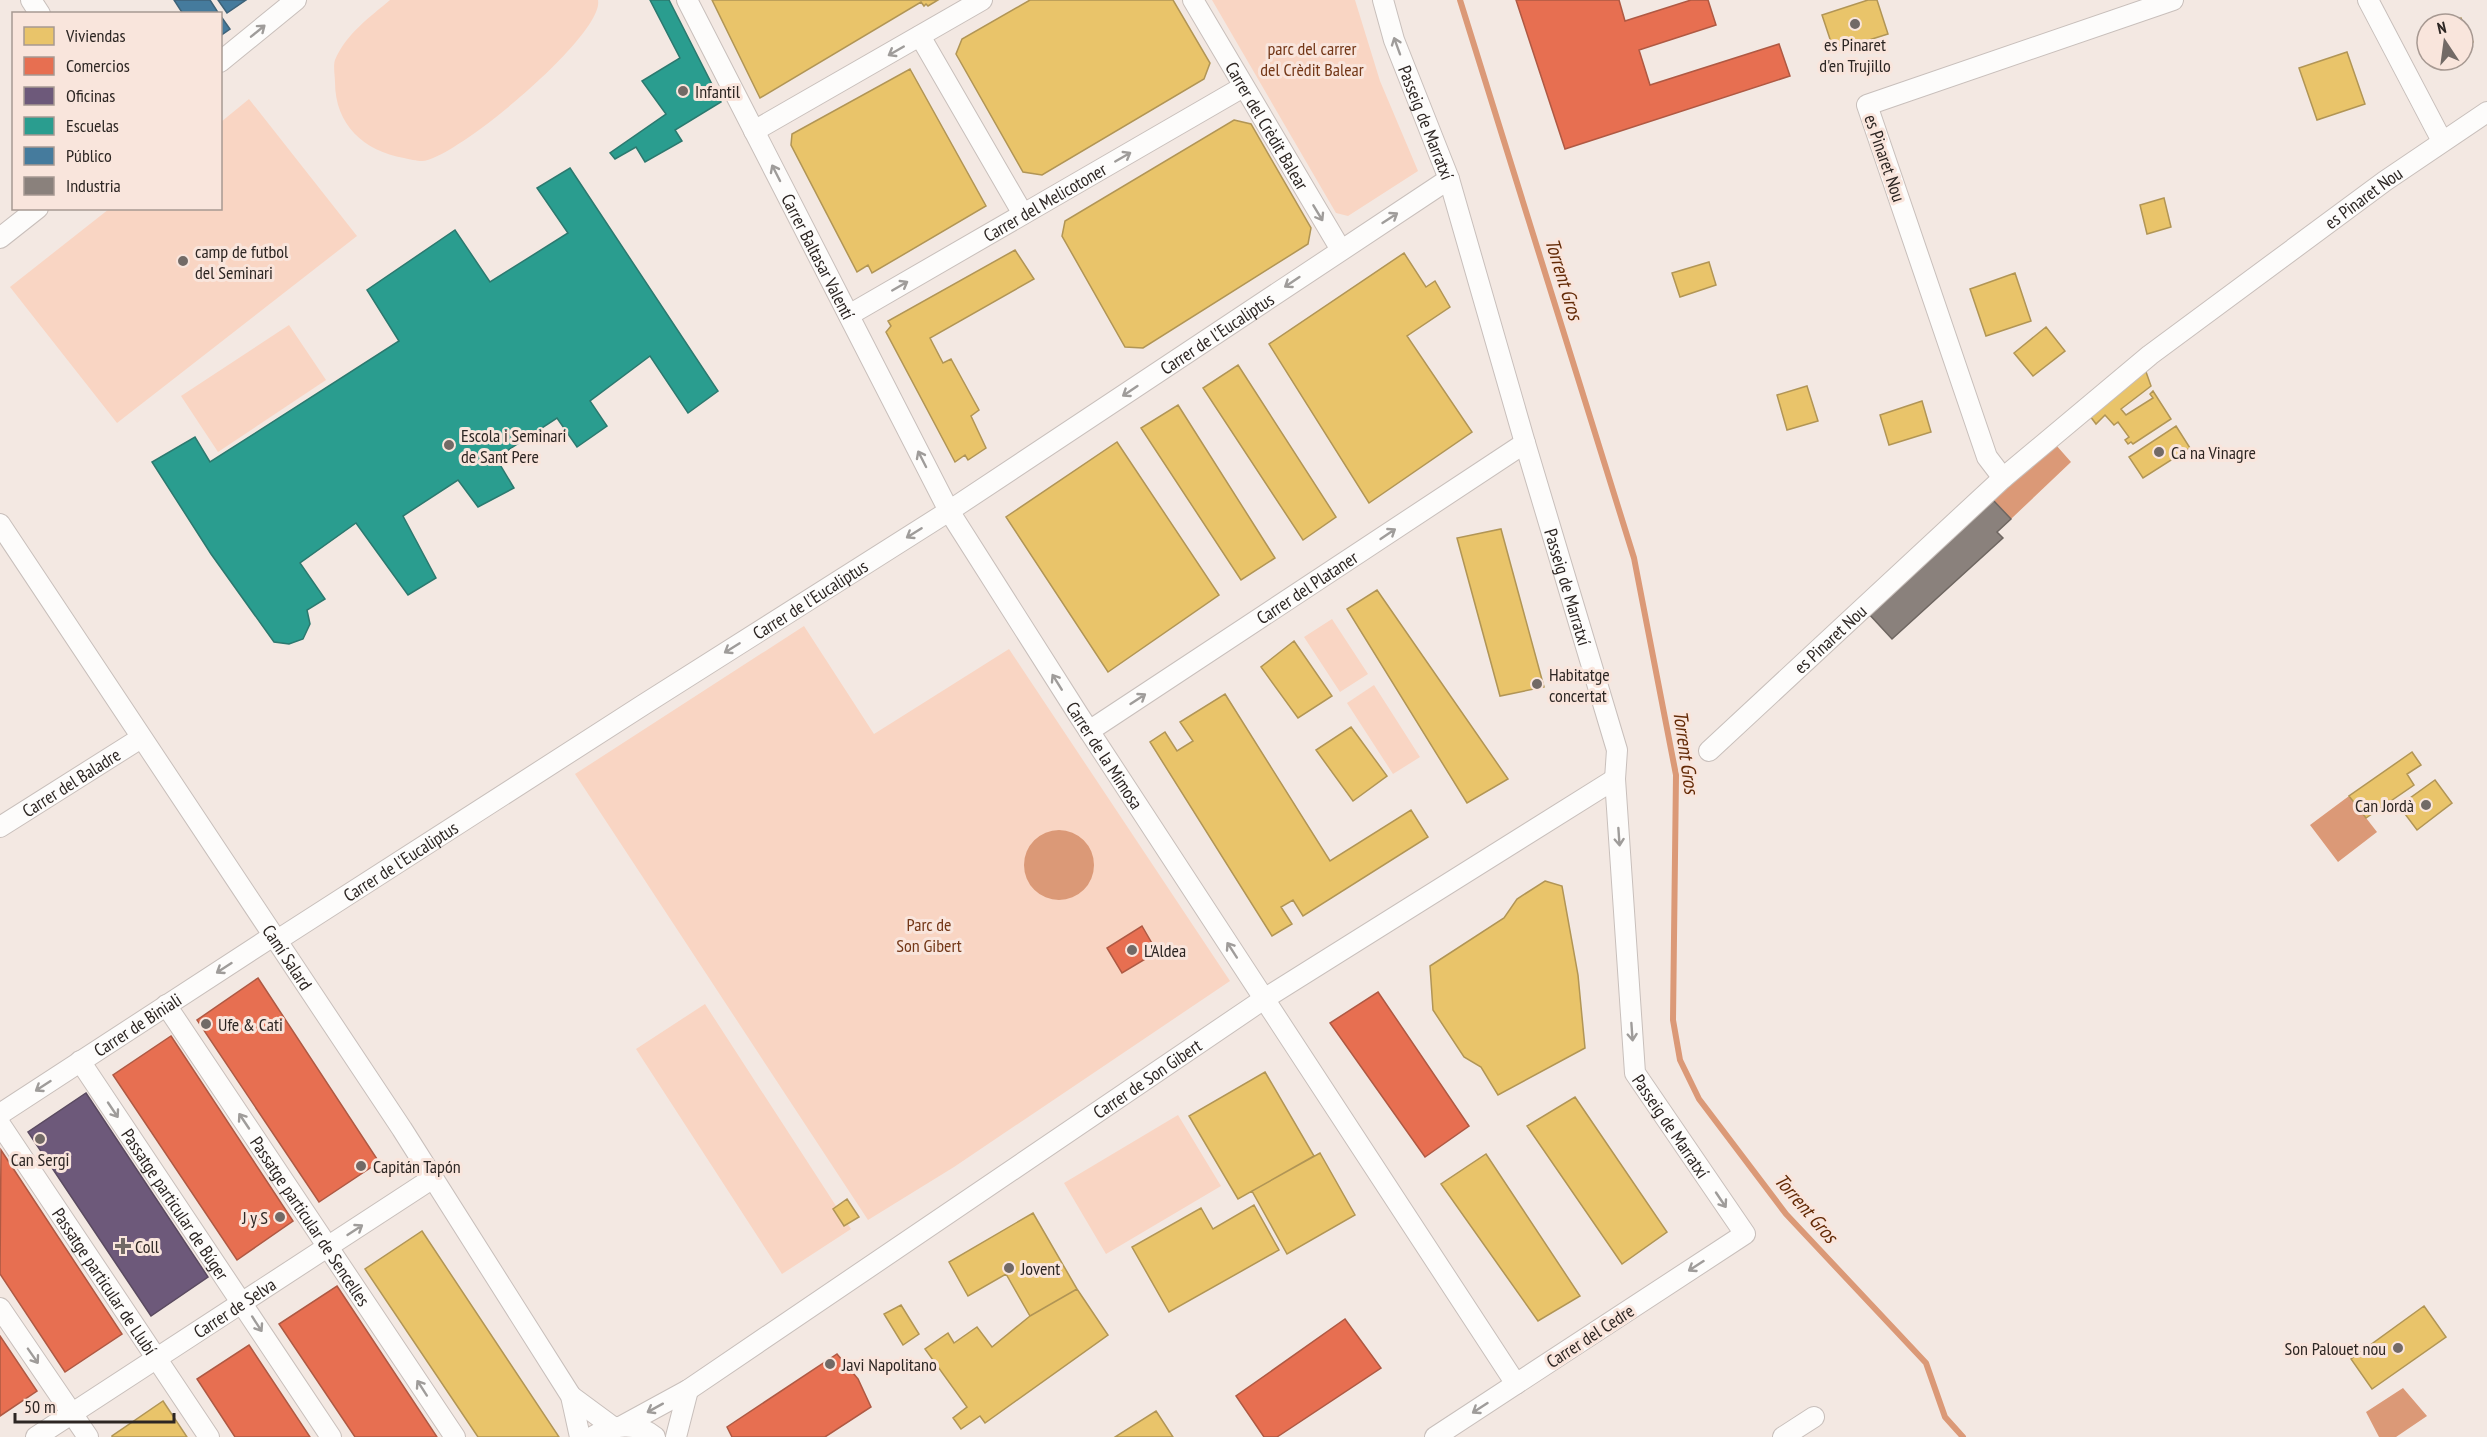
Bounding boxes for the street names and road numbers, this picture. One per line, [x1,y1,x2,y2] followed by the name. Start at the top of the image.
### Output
[1221,57,1314,194] street label: Carrer del Crèdit Balear
[1394,62,1460,183] street label: Passeig de Marratxí
[1859,111,1911,205] street label: es Pinaret Nou
[979,157,1110,246] street label: Carrer del Melicotoner
[2320,161,2407,234] street label: es Pinaret Nou
[777,190,860,323] street label: Carrer Baltasar Valentí
[1155,287,1278,379] street label: Carrer de l'Eucaliptus
[1540,526,1597,648] street label: Passeig de Marratxí
[1252,545,1362,629] street label: Carrer del Plataner
[748,554,872,644] street label: Carrer de l'Eucaliptus
[1789,599,1871,678] street label: es Pinaret Nou
[1062,697,1148,813] street label: Carrer de la Mimosa
[18,743,124,822] street label: Carrer del Baladre
[339,816,462,906] street label: Carrer de l'Eucaliptus
[258,920,318,994] street label: Camí Salard
[89,988,185,1061] street label: Carrer de Biniali
[1088,1033,1206,1123] street label: Carrer de Son Gibert
[1628,1070,1715,1182] street label: Passeig de Marratxí
[117,1124,234,1284] street label: Passatge particular de Búger
[246,1132,376,1310] street label: Passatge particular de Sencelles
[48,1203,162,1359] street label: Passatge particular de Llubí
[189,1272,280,1343] street label: Carrer de Selva
[1542,1299,1638,1373] street label: Carrer del Cedre

